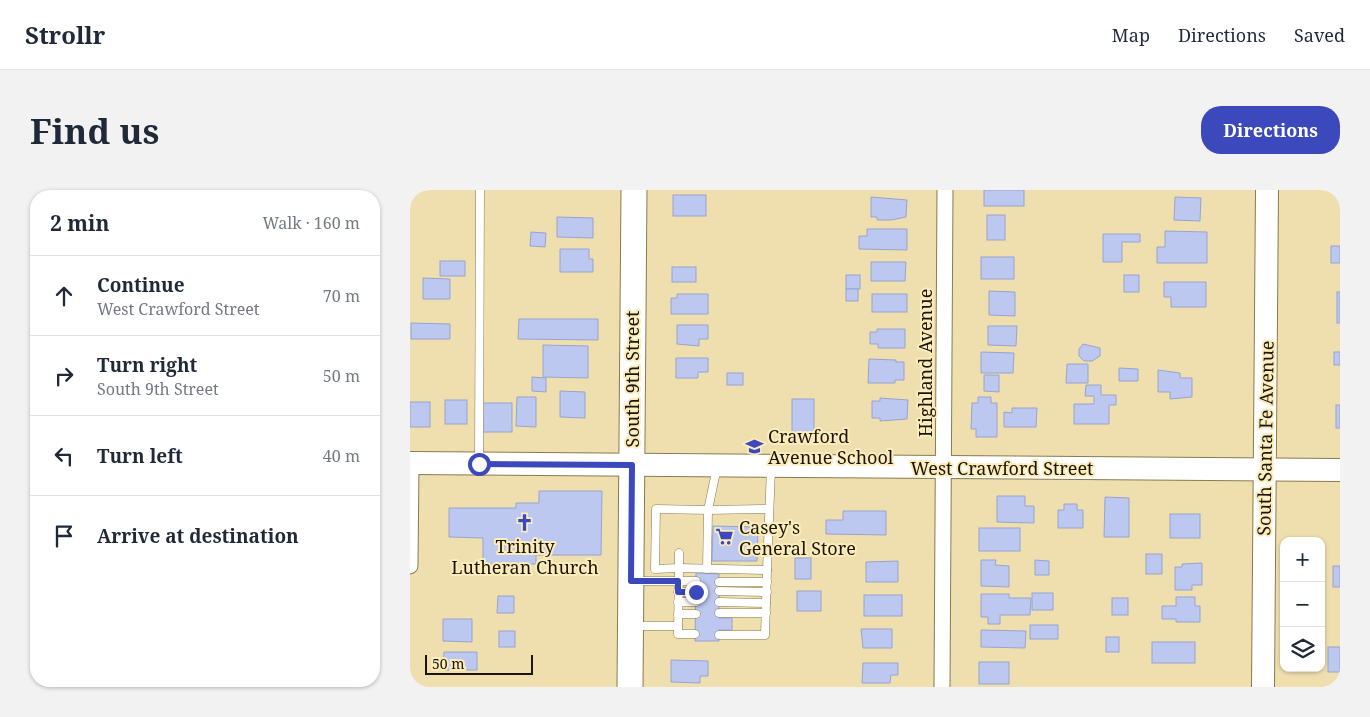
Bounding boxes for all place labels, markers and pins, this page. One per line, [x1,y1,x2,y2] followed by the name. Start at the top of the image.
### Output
[768,424,894,469] place label: Crawford Avenue School
[744,436,764,456] school or university icon: Crawford Avenue School
[515,513,535,533] church icon: Trinity Lutheran Church
[739,515,856,560] place label: Casey's General Store
[715,527,735,547] supermarket icon: Casey's General Store
[451,534,599,579] place label: Trinity Lutheran Church

